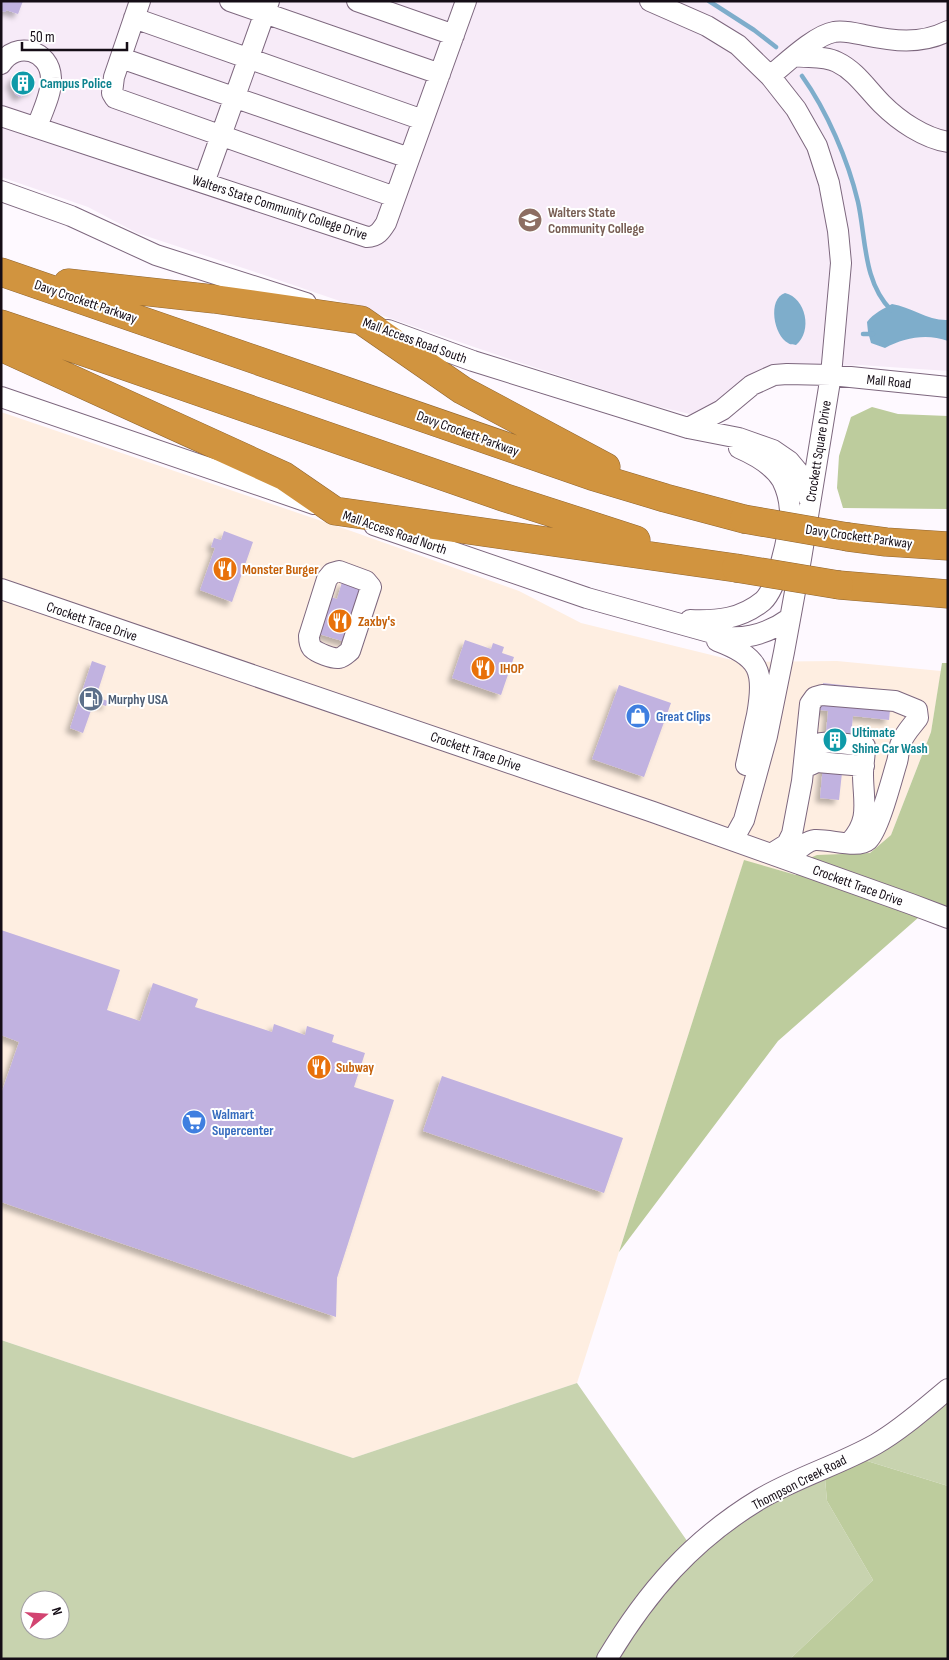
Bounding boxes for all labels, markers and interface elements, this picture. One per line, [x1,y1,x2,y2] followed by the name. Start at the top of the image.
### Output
[22,20,128,52] scale bar
[30,28,55,47] text: 50 m
[10,70,36,96] building icon: Campus Police
[40,75,112,92] place label: Campus Police
[190,171,370,244] street label: Walters State Community College Drive
[548,204,644,237] place label: Walters State Community College
[517,207,543,233] school or university icon: Walters State Community College
[32,276,140,327] street label: Davy Crockett Parkway
[360,314,469,367] street label: Mall Access Road South
[866,371,912,392] street label: Mall Road
[802,399,835,503] street label: Crockett Square Drive
[414,407,522,460] street label: Davy Crockett Parkway
[340,507,449,558] street label: Mall Access Road North
[805,521,914,552] street label: Davy Crockett Parkway
[212,556,238,582] restaurant icon: Monster Burger
[242,561,319,578] place label: Monster Burger
[44,598,140,645] street label: Crockett Trace Drive
[327,608,353,634] restaurant icon: Zaxby's
[358,613,395,630] place label: Zaxby's
[470,655,496,681] restaurant icon: IHOP
[500,660,524,677] place label: IHOP
[78,686,104,712] fuel station icon: Murphy USA
[108,691,168,708] place label: Murphy USA
[625,703,651,729] shop icon: Great Clips
[656,708,711,725] place label: Great Clips
[852,724,928,757] place label: Ultimate Shine Car Wash
[822,727,848,753] building icon: Ultimate Shine Car Wash
[428,728,524,775] street label: Crockett Trace Drive
[810,861,905,910] street label: Crockett Trace Drive
[306,1054,332,1080] restaurant icon: Subway
[336,1059,374,1076] place label: Subway
[212,1106,274,1139] place label: Walmart Supercenter
[181,1109,207,1135] supermarket icon: Walmart Supercenter
[749,1451,850,1514] street label: Thompson Creek Road
[20,1590,70,1640] north arrow
[48,1605,66,1617] text: N

